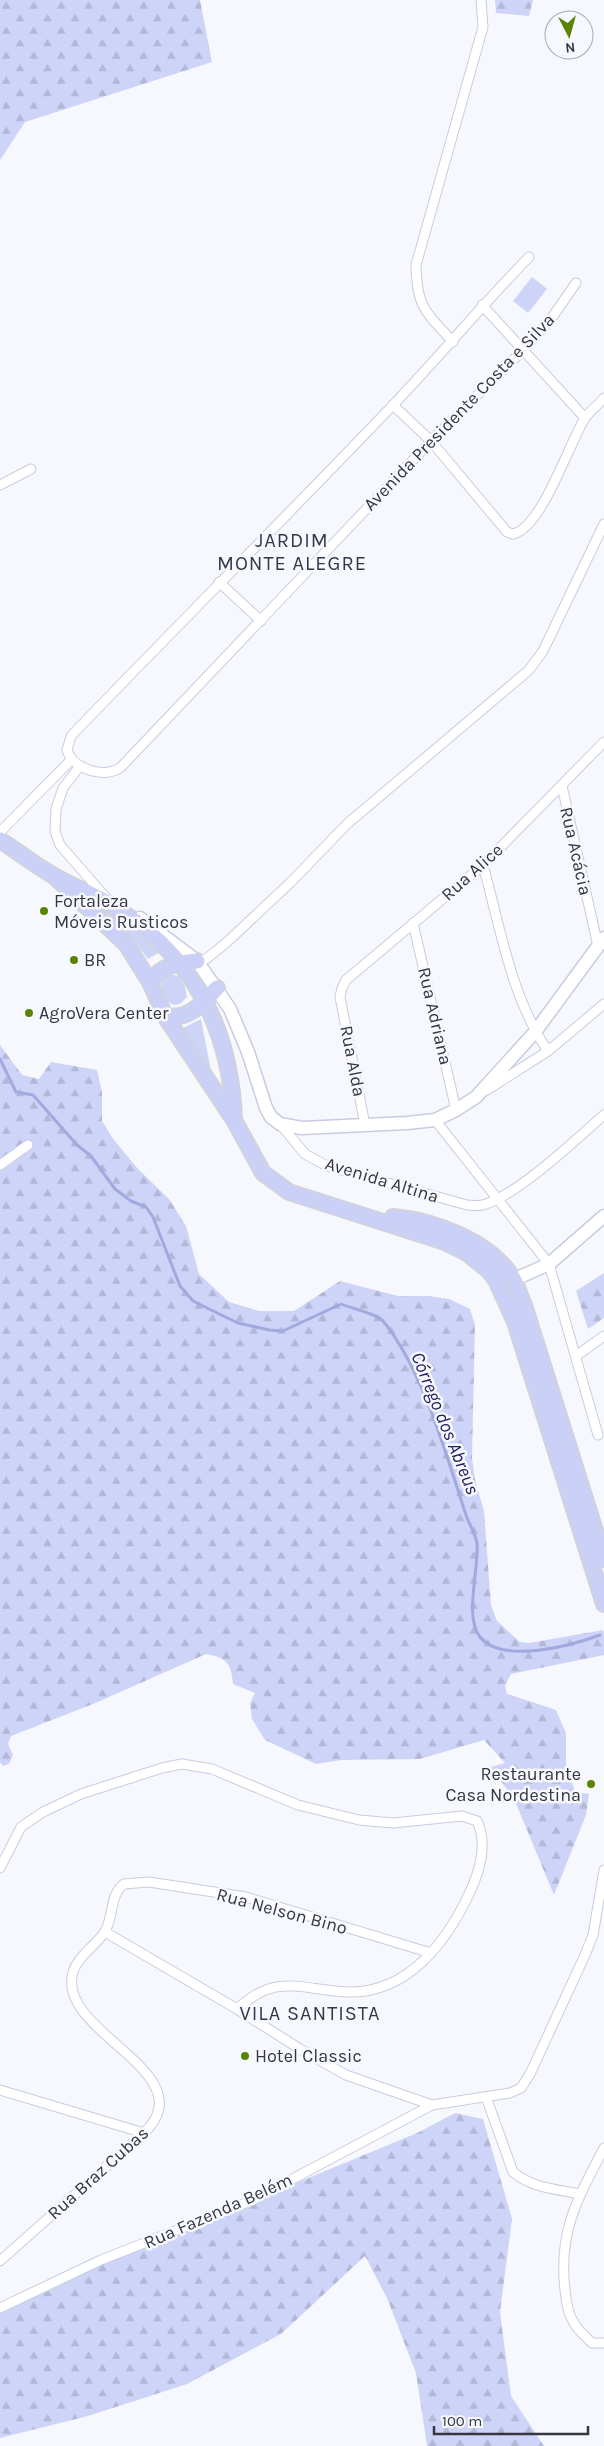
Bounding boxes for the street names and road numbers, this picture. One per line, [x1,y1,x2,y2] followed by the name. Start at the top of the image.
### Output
[359,309,559,515] street label: Avenida Presidente Costa e Silva
[555,805,597,897] street label: Rua Acácia
[437,839,507,905] street label: Rua Alice
[413,965,457,1067] street label: Rua Adriana
[335,1024,371,1098] street label: Rua Alda
[323,1152,441,1208] street label: Avenida Altina
[214,1883,350,1939] street label: Rua Nelson Bino
[43,2122,153,2224] street label: Rua Braz Cubas
[140,2168,296,2254] street label: Rua Fazenda Belém

